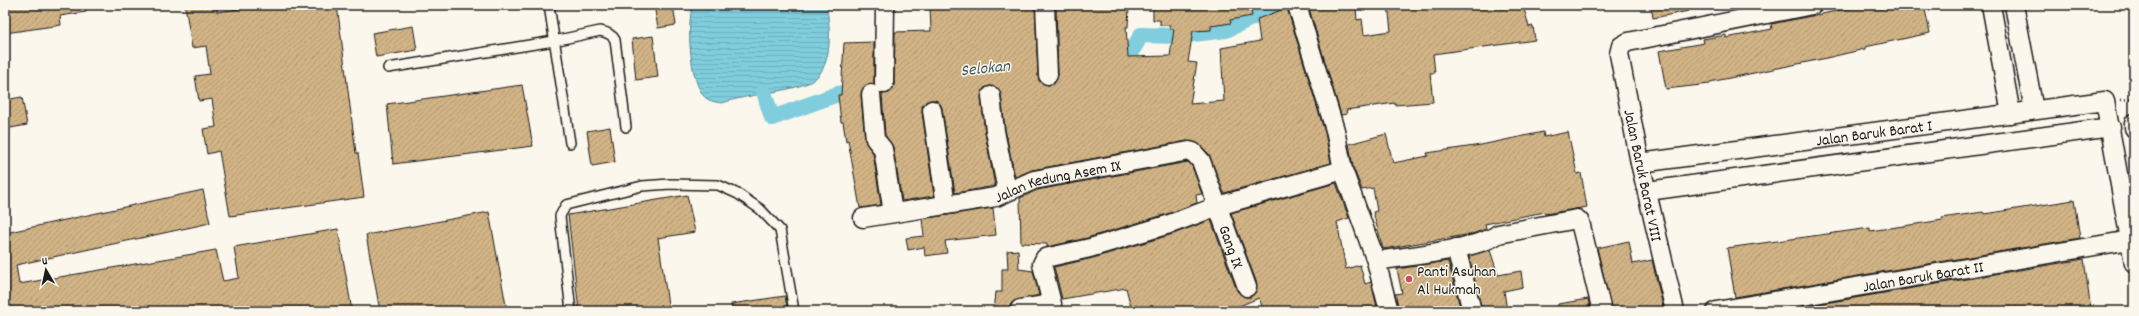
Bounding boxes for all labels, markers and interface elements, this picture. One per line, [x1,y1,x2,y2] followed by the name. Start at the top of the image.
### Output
[959,55,1012,84] water label: Selokan
[1616,107,1667,244] street label: Jalan Baruk Barat VIII
[1815,115,1934,153] street label: Jalan Baruk Barat I
[991,155,1123,210] street label: Jalan Kedung Asem IX
[1211,222,1248,272] street label: Gang IX
[26,250,66,290] north arrow
[41,254,49,270] text: U
[1861,256,1986,300] street label: Jalan Baruk Barat II
[1417,261,1496,302] place label: Panti Asuhan Al Hukmah
[1404,274,1414,284] marker: Panti Asuhan Al Hukmah

